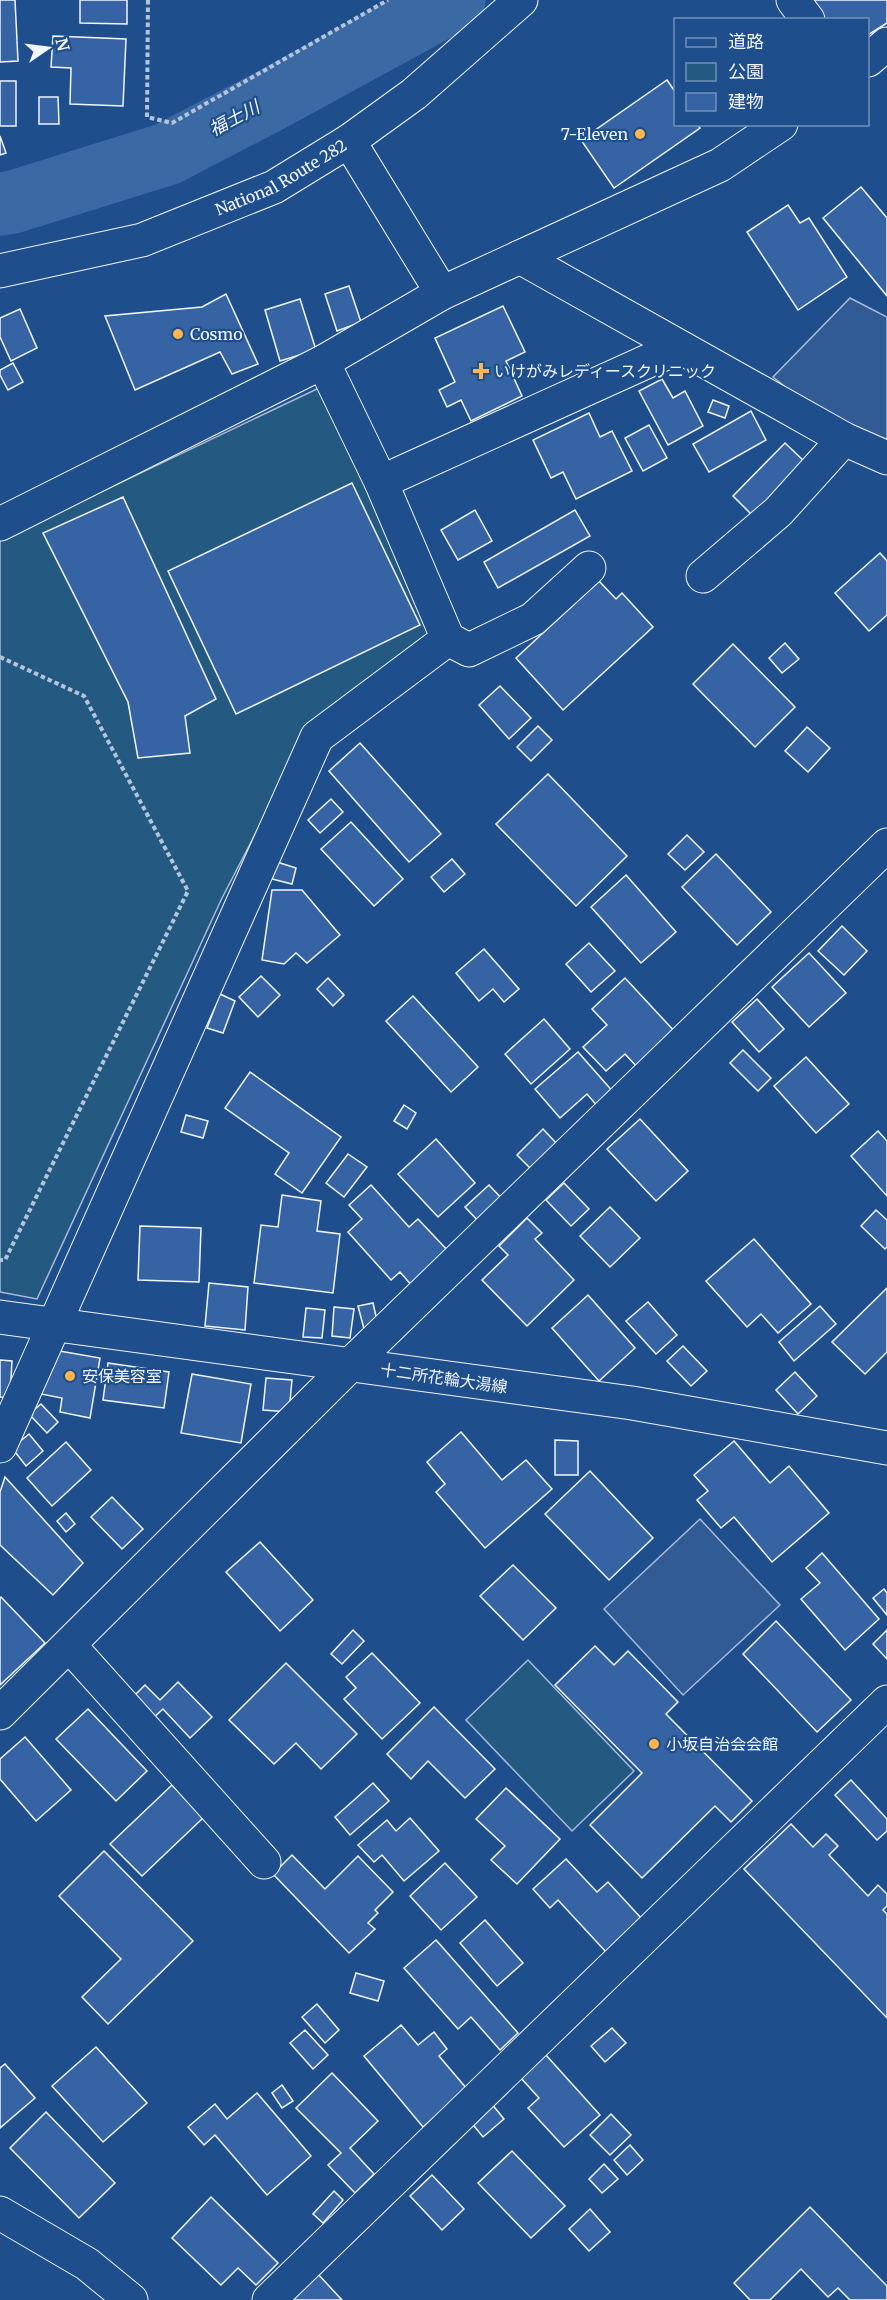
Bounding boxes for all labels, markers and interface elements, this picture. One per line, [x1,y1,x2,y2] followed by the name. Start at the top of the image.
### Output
[18,18,78,78] north arrow
[674,18,869,126] legend
[728,30,764,53] text: 道路
[51,36,74,53] text: N
[728,60,764,83] text: 公園
[728,90,764,113] text: 建物
[205,94,265,141] water label: 福士川
[561,124,628,144] place label: 7-Eleven
[633,127,647,141] marker: 7-Eleven
[212,135,350,220] street label: National Route 282
[190,324,243,344] place label: Cosmo
[171,327,185,341] marker: Cosmo
[494,361,716,381] place label: いけがみレディースクリニック
[472,362,490,380] marker: いけがみレディースクリニック
[379,1359,509,1397] street label: 十二所花輪大湯線
[82,1366,162,1386] place label: 安保美容室
[63,1369,77,1383] marker: 安保美容室
[666,1734,778,1754] place label: 小坂自治会会館
[647,1737,661,1751] marker: 小坂自治会会館

